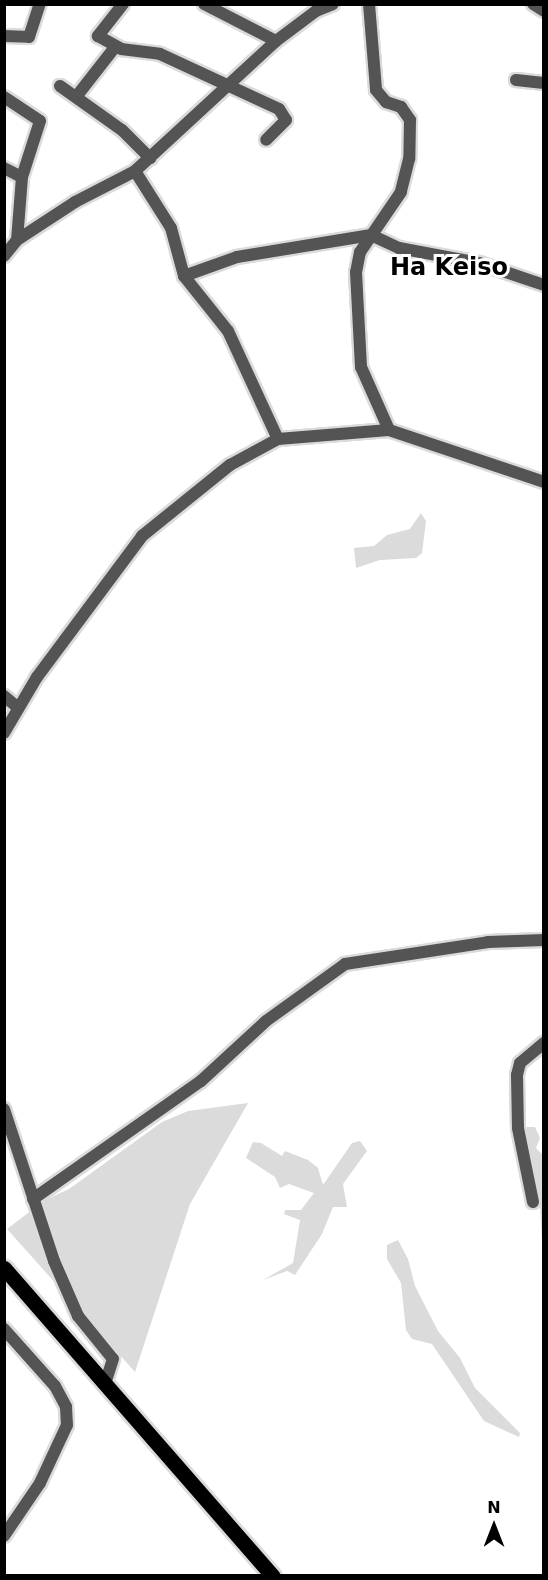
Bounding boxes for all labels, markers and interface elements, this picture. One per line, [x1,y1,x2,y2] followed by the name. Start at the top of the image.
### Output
[390,254,508,282] district label: Ha Keiso
[464,1496,524,1556] north arrow
[487,1498,501,1517] text: N

